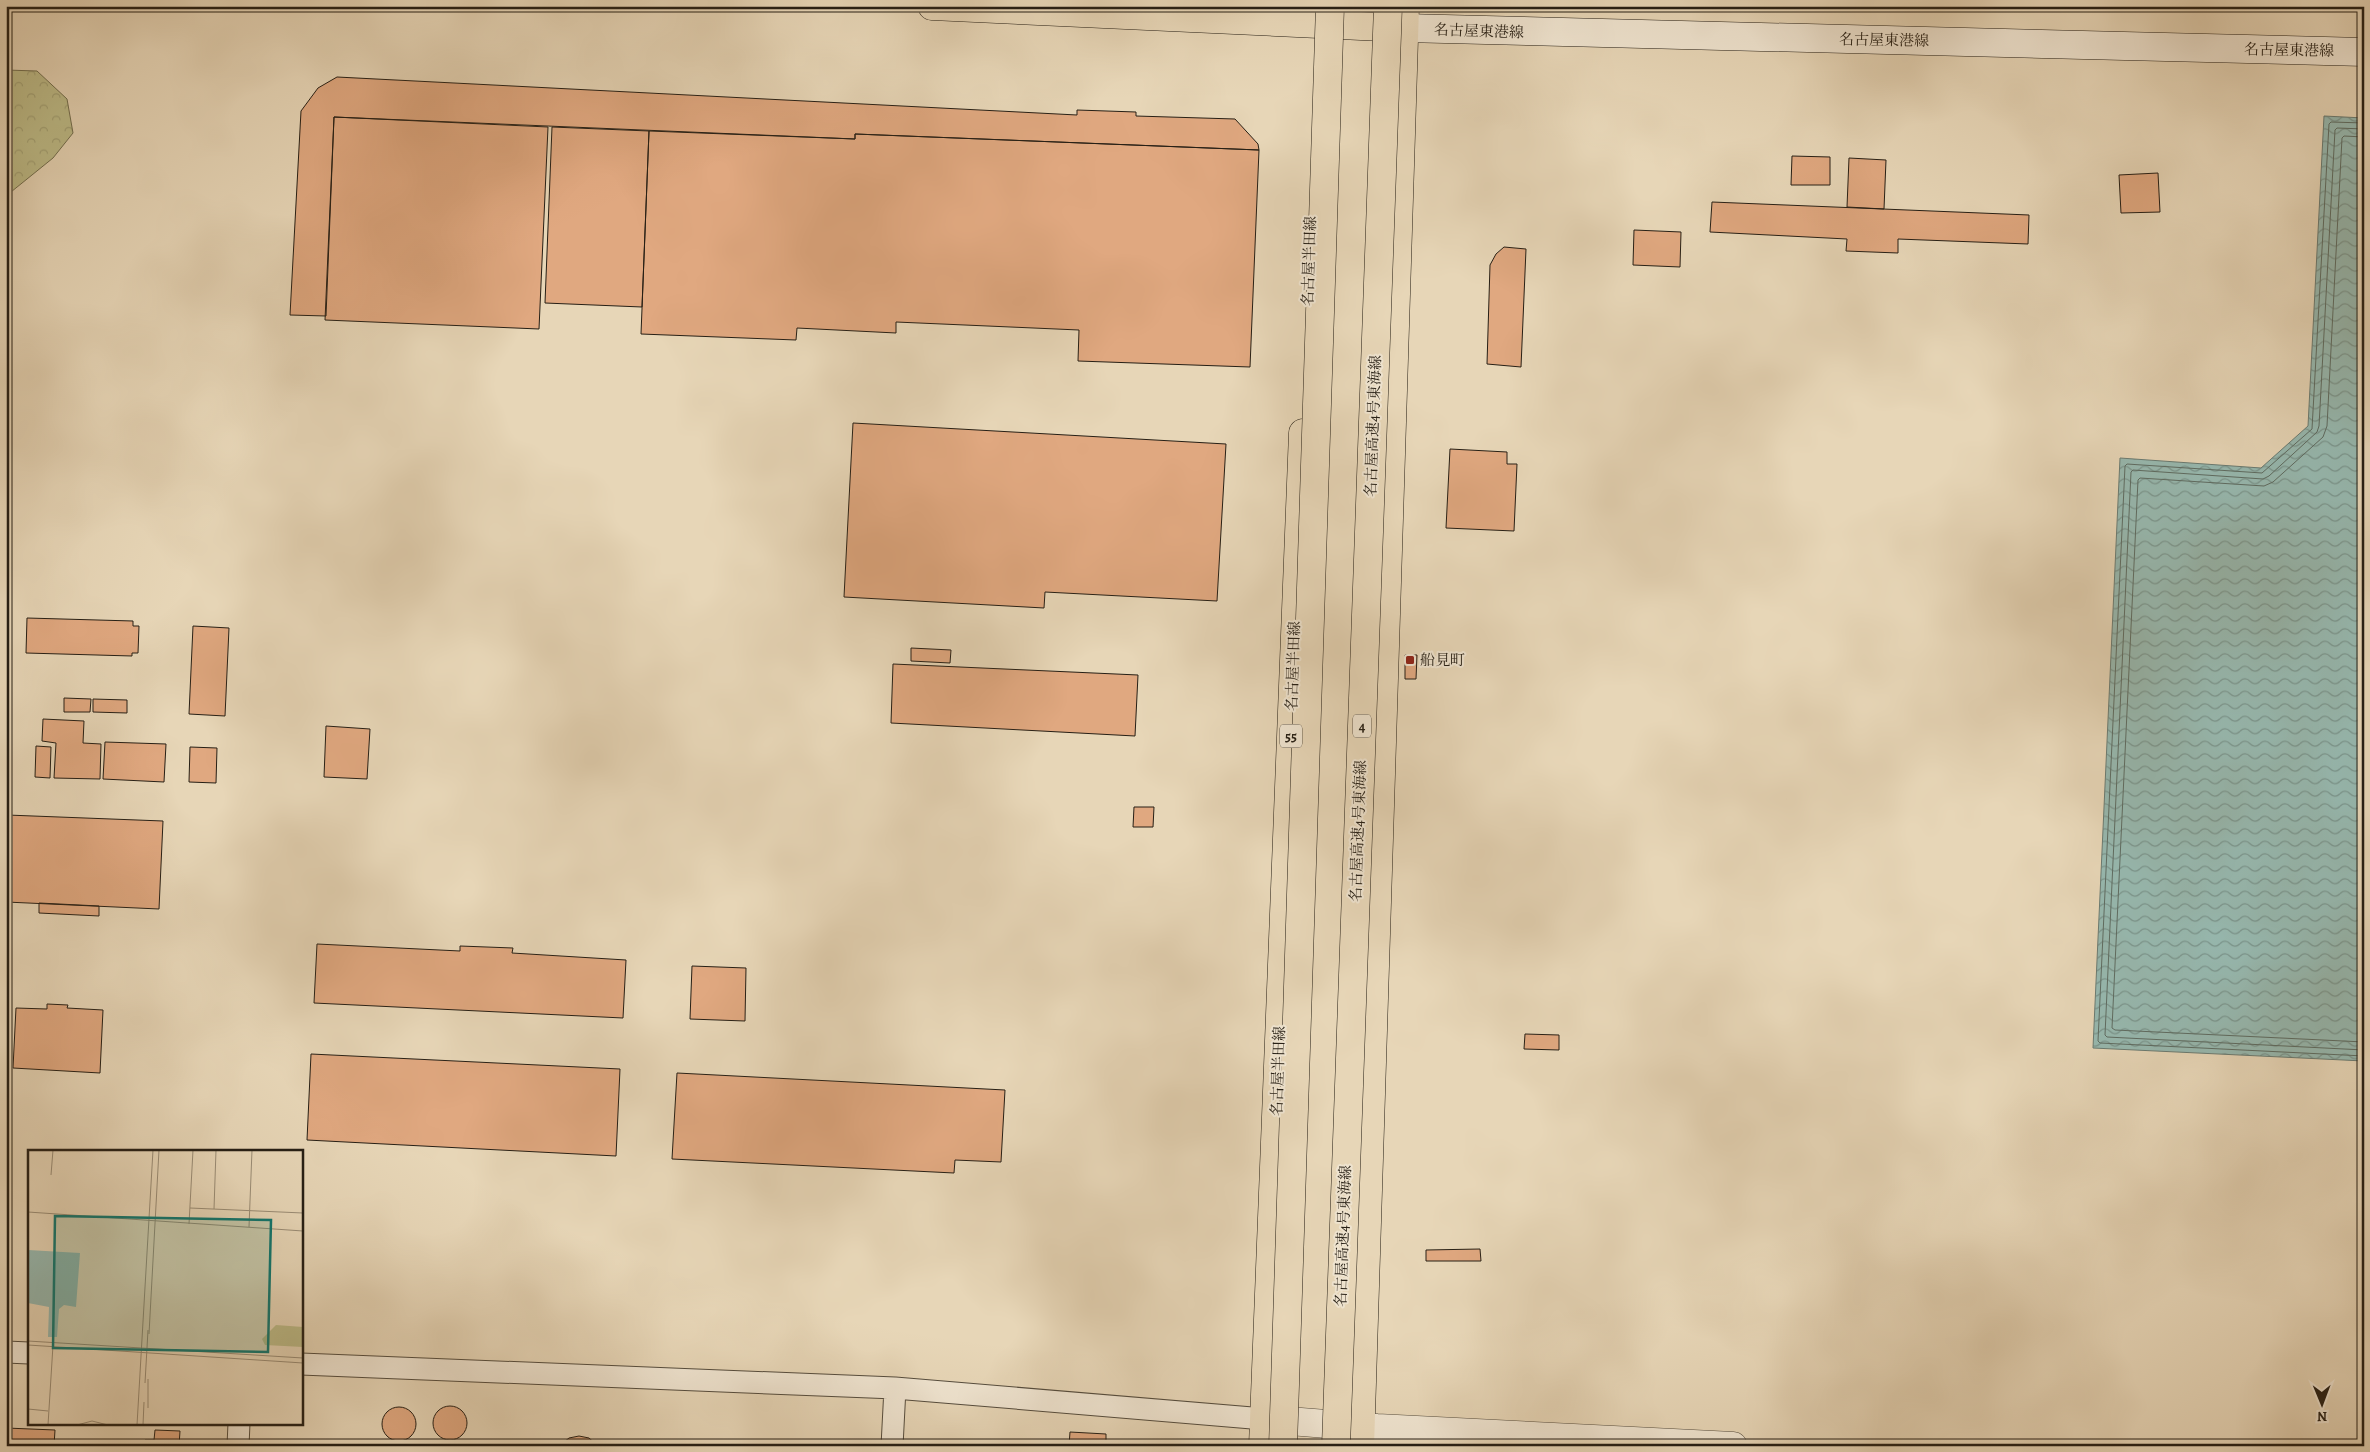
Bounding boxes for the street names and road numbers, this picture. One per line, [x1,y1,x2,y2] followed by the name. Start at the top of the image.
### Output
[1434,19,1524,43] street label: 名古屋東港線
[1839,29,1929,51] street label: 名古屋東港線
[2244,39,2334,61] street label: 名古屋東港線
[1297,216,1321,306] street label: 名古屋半田線
[1361,355,1385,497] street label: 名古屋高速4号東海線
[1281,621,1305,711] street label: 名古屋半田線
[1353,714,1371,738] road number: 4
[1280,724,1302,748] road number: 55
[1346,760,1370,902] street label: 名古屋高速4号東海線
[1266,1026,1290,1116] street label: 名古屋半田線
[1331,1165,1355,1307] street label: 名古屋高速4号東海線

